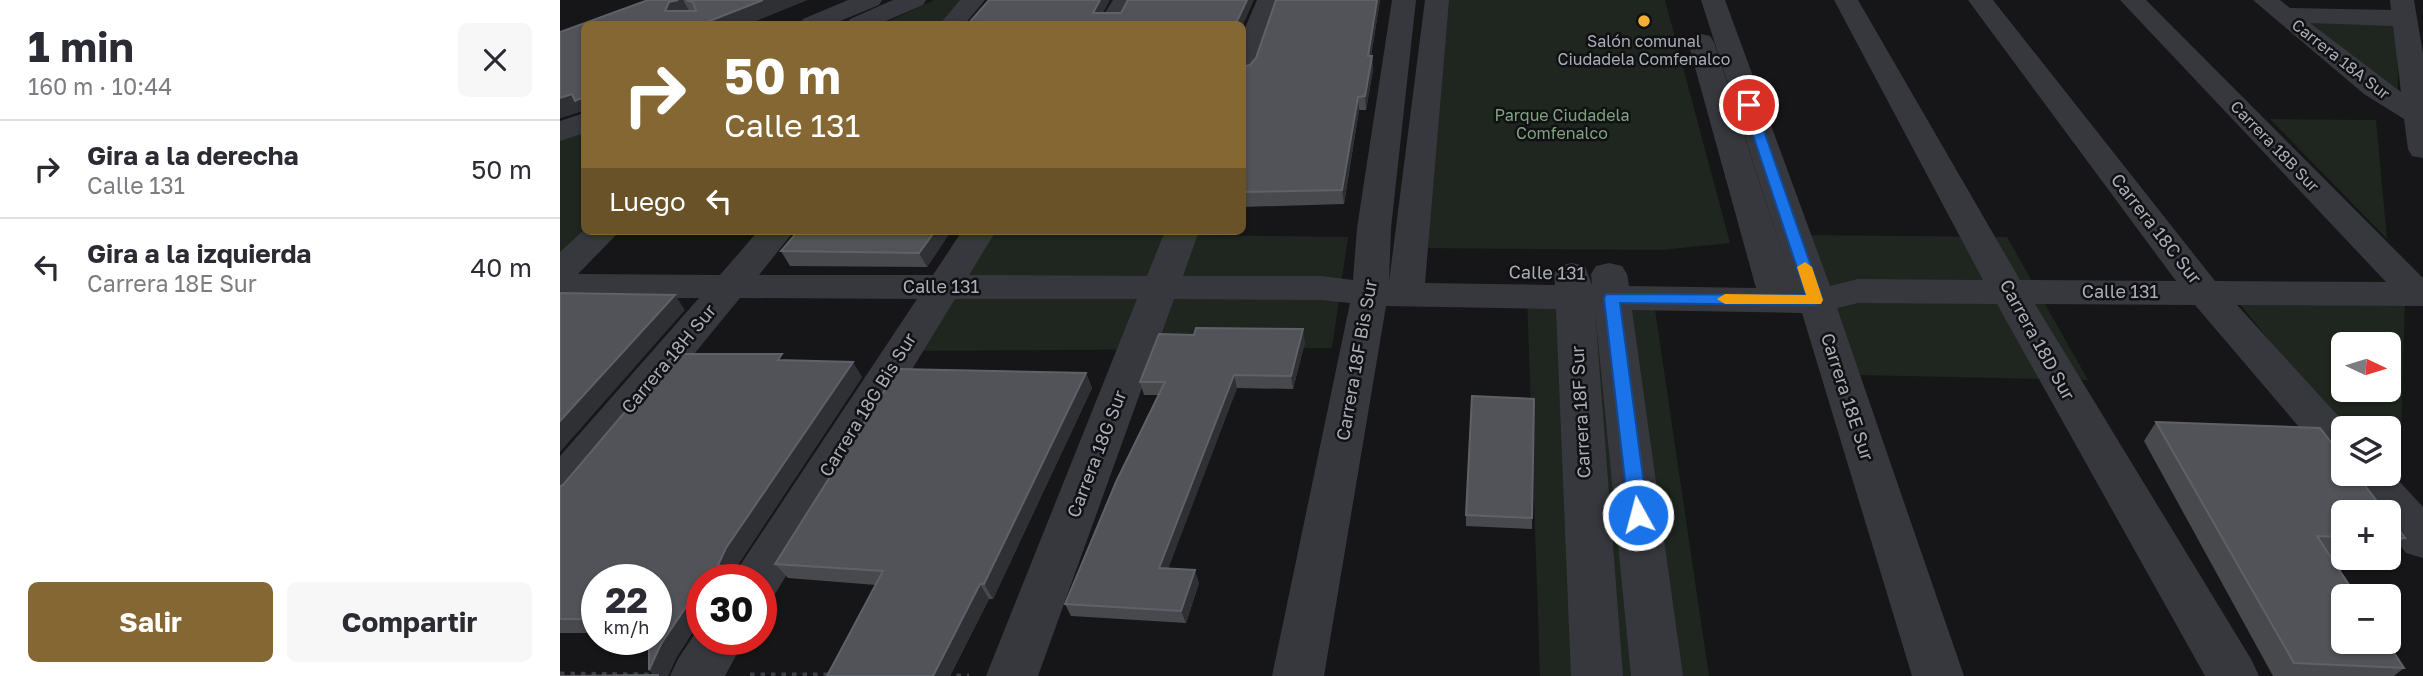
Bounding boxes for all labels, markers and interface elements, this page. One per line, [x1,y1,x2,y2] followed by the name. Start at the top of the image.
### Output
[1636,13,1652,29] marker: Salón comunal Ciudadela Comfenalco
[2288,14,2394,104] street label: Carrera 18A Sur
[28,21,134,71] text: 1 min
[458,23,532,97] button: close
[1558,31,1730,69] place label: Salón comunal Ciudadela Comfenalco
[724,46,841,105] text: 50 m
[609,49,700,140] icon: right
[28,72,172,100] text: 160 m · 10:44
[1719,75,1779,135] pin
[1730,86,1768,124] icon: arrive
[2226,96,2324,196] street label: Carrera 18B Sur
[1494,105,1630,143] park label: Parque Ciudadela Comfenalco
[724,106,860,144] text: Calle 131
[87,140,299,171] text: Gira a la derecha
[28,150,66,188] icon: right
[471,154,532,185] text: 50 m
[2107,169,2207,288] street label: Carrera 18C Sur
[87,171,185,199] text: Calle 131
[700,182,738,220] icon: left
[609,186,686,217] text: Luego
[87,238,311,269] text: Gira a la izquierda
[28,248,66,286] icon: left
[471,252,532,283] text: 40 m
[1508,260,1586,284] street label: Calle 131
[87,269,257,297] text: Carrera 18E Sur
[903,275,980,297] street label: Calle 131
[1996,275,2080,404] street label: Carrera 18D Sur
[1331,277,1381,442] street label: Carrera 18F Bis Sur
[2082,280,2159,302] street label: Calle 131
[616,299,720,417] street label: Carrera 18H Sur
[814,328,920,480] street label: Carrera 18G Bis Sur
[1817,330,1879,463] street label: Carrera 18E Sur
[2331,332,2401,402] north arrow
[2331,332,2401,654] map controls
[1566,345,1594,479] street label: Carrera 18F Sur
[1062,387,1130,520] street label: Carrera 18G Sur
[2331,416,2401,486] button: layers
[1601,478,1675,552] position arrow
[2331,500,2401,570] button: +
[686,564,777,655] speed limit sign: 30
[605,579,648,621] text: 22
[28,582,273,662] button: Salir
[287,582,532,662] button: Compartir
[2331,584,2401,654] button: −
[604,616,649,638] text: km/h

